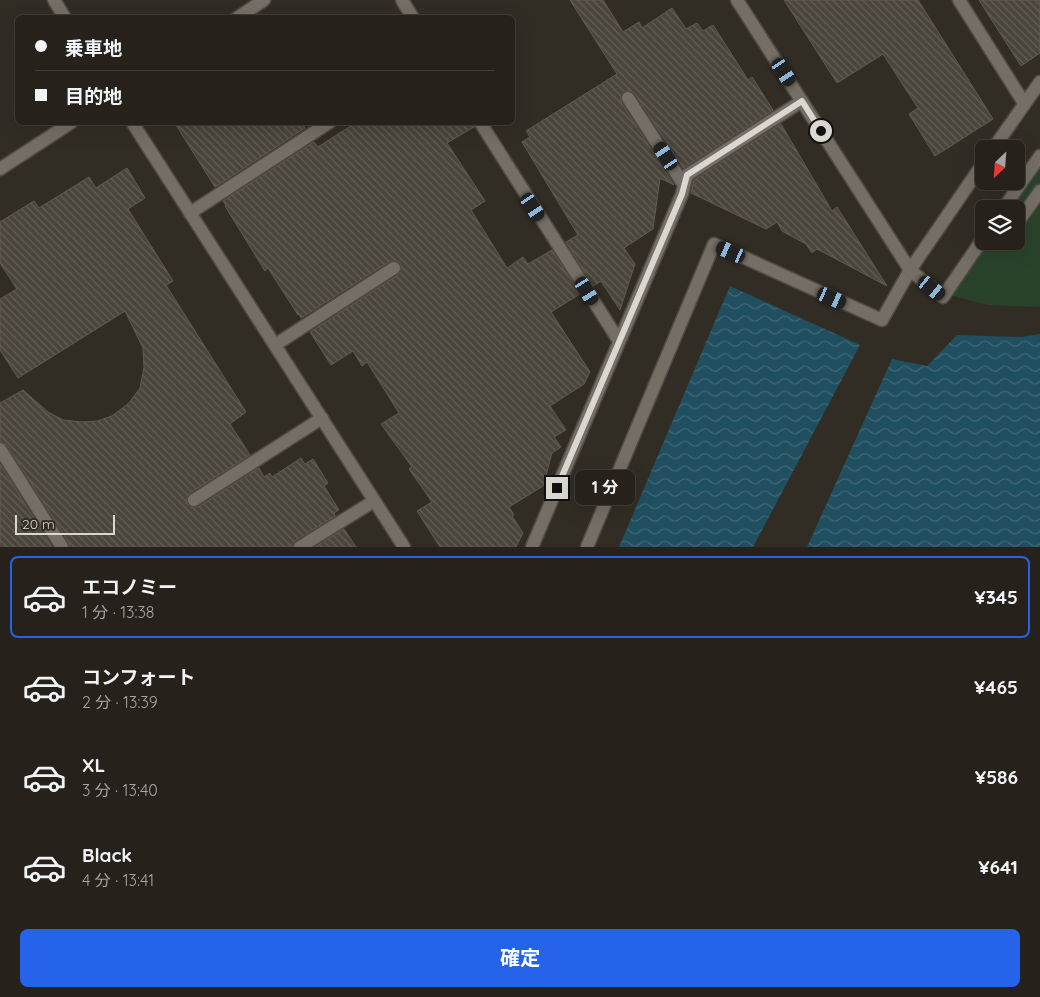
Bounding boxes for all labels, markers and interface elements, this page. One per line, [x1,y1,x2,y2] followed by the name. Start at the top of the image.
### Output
[65,36,122,60] text: 乗車地
[769,55,798,89] car
[65,84,122,108] text: 目的地
[810,120,832,142] route start
[651,139,680,173] car
[975,140,1025,190] north arrow
[975,140,1025,250] map controls
[518,190,547,224] car
[975,200,1025,250] button: layers
[714,239,747,265] car
[915,273,948,303] car
[572,274,601,308] car
[815,285,848,311] car
[574,470,634,506] callout: 1 分
[546,477,568,499] route end
[592,477,618,497] text: 1 分
[15,512,115,535] scale bar
[22,515,55,533] text: 20 m
[22,575,67,620] icon: car
[82,575,177,599] text: エコノミー
[974,585,1018,609] text: ¥345
[82,602,154,622] text: 1 分 · 13:38
[22,665,67,710] icon: car
[82,665,195,689] text: コンフォート
[974,675,1018,699] text: ¥465
[82,692,158,712] text: 2 分 · 13:39
[82,753,105,777] text: XL
[22,755,67,800] icon: car
[975,765,1018,789] text: ¥586
[82,780,158,800] text: 3 分 · 13:40
[82,843,132,867] text: Black
[22,845,67,890] icon: car
[978,855,1018,879] text: ¥641
[82,870,154,890] text: 4 分 · 13:41
[20,929,1020,987] button: 確定

